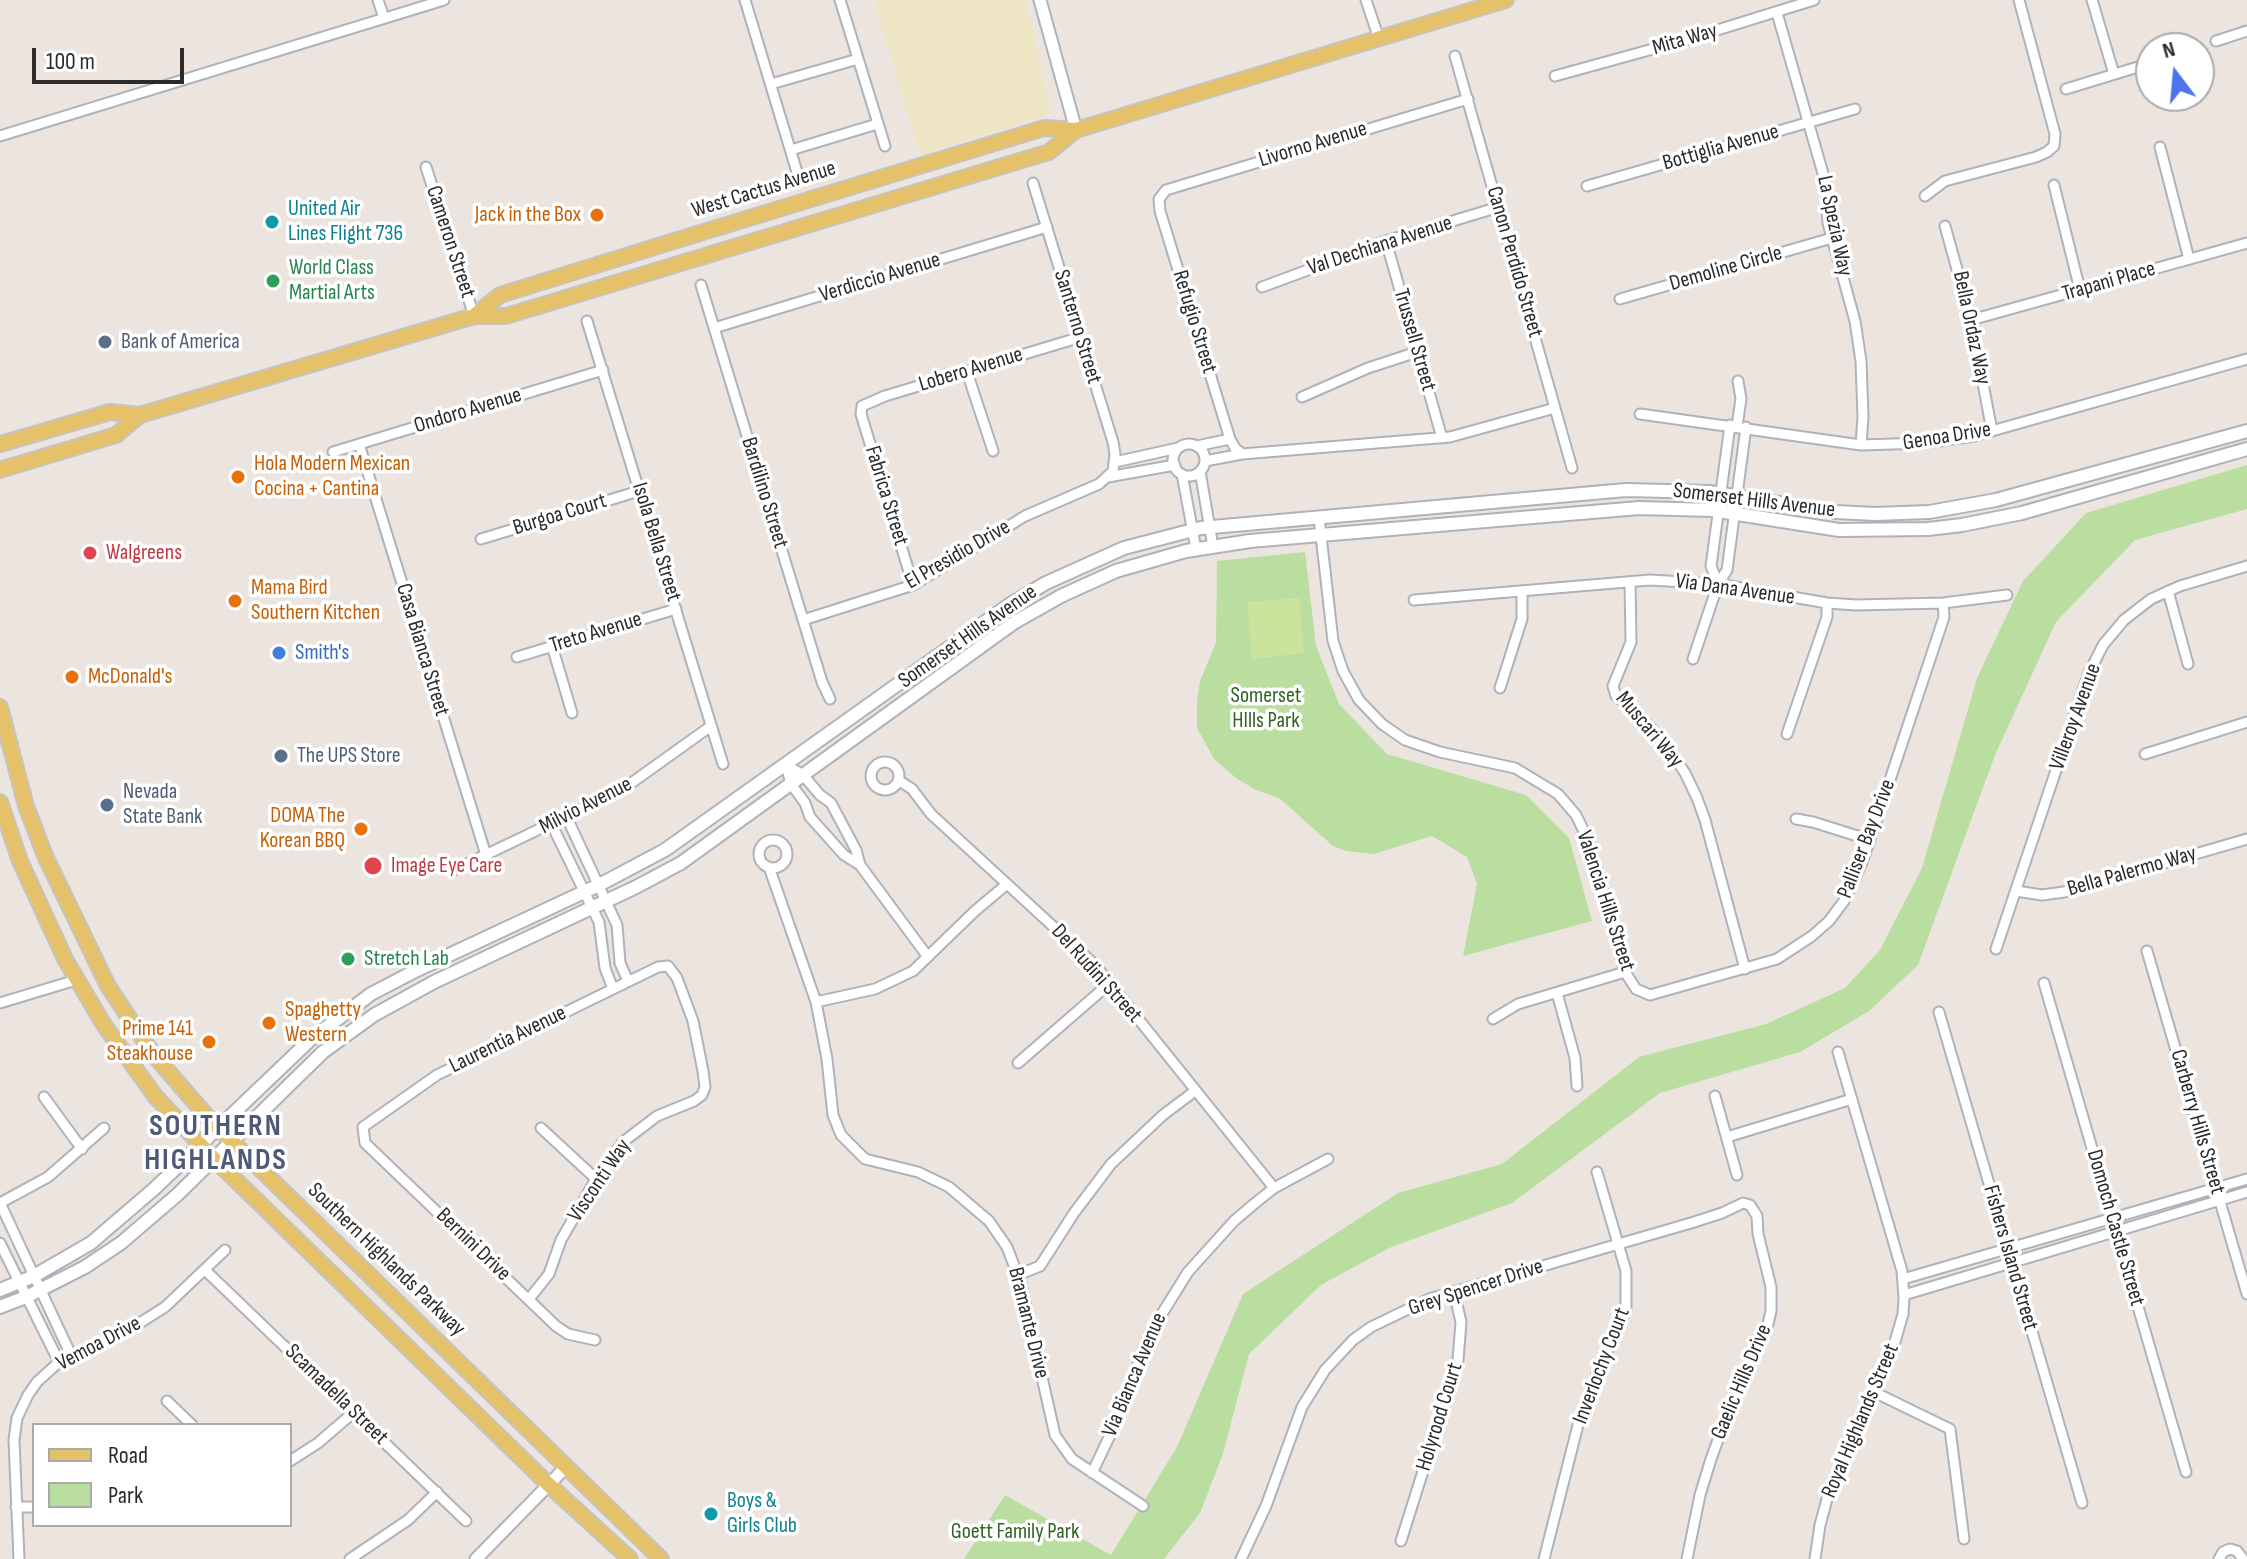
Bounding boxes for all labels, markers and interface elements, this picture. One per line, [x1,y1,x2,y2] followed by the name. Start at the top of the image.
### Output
[1650,18,1720,62] street label: Mita Way
[36,32,188,82] scale bar
[2135,32,2215,112] north arrow
[2159,36,2178,65] text: N
[46,47,95,76] text: 100 m
[1256,116,1370,174] street label: Livorno Avenue
[1660,119,1782,177] street label: Bottiglia Avenue
[689,156,839,224] street label: West Cactus Avenue
[1810,173,1858,279] street label: La Spezia Way
[419,183,481,301] street label: Cameron Street
[1480,183,1548,341] street label: Canon Perdido Street
[288,196,403,248] place label: United Air Lines Flight 736
[475,202,581,228] place label: Jack in the Box
[588,206,606,224] marker: Jack in the Box
[1304,210,1456,282] street label: Val Dechiana Avenue
[263,213,281,231] marker: United Air Lines Flight 736
[1667,240,1785,298] street label: Demoline Circle
[816,247,944,309] street label: Verdiccio Avenue
[289,255,375,306] place label: World Class Martial Arts
[2059,256,2159,308] street label: Trapani Place
[1047,267,1107,387] street label: Santerno Street
[1166,267,1222,377] street label: Refugio Street
[1946,269,1996,387] street label: Bella Ordaz Way
[264,272,282,290] marker: World Class Martial Arts
[1387,286,1441,394] street label: Trussell Street
[121,329,240,355] place label: Bank of America
[96,333,114,351] marker: Bank of America
[916,342,1026,398] street label: Lobero Avenue
[411,382,525,440] street label: Ondoro Avenue
[1901,417,1993,457] street label: Genoa Drive
[735,434,793,552] street label: Bardilino Street
[858,443,914,549] street label: Fabrica Street
[254,451,410,502] place label: Hola Modern Mexican Cocina + Cantina
[229,468,247,486] marker: Hola Modern Mexican Cocina + Cantina
[1671,478,1837,524] street label: Somerset Hills Avenue
[625,479,687,605] street label: Isola Bella Street
[510,488,610,542] street label: Burgoa Court
[901,514,1015,596] street label: El Presidio Drive
[106,540,182,566] place label: Walgreens
[81,544,99,562] marker: Walgreens
[1674,569,1796,611] street label: Via Dana Avenue
[251,575,380,626] place label: Mama Bird Southern Kitchen
[894,579,1042,695] street label: Somerset Hills Avenue
[389,581,455,719] street label: Casa Bianca Street
[226,592,244,610] marker: Mama Bird Southern Kitchen
[547,606,645,660] street label: Treto Avenue
[295,640,349,666] place label: Smith's
[270,644,288,662] marker: Smith's
[2044,660,2108,774] street label: Villeroy Avenue
[88,664,172,690] place label: McDonald's
[63,668,81,686] marker: McDonald's
[1231,683,1301,734] park label: Somerset HIlls Park
[1609,686,1689,774] street label: Muscari Way
[297,743,401,769] place label: The UPS Store
[272,747,290,765] marker: The UPS Store
[535,771,637,841] street label: Milvio Avenue
[1832,776,1902,902] street label: Palliser Bay Drive
[123,779,203,830] place label: Nevada State Bank
[98,796,116,814] marker: Nevada State Bank
[260,803,345,854] place label: DOMA The Korean BBQ
[352,820,370,838] marker: DOMA The Korean BBQ
[1570,827,1640,975] street label: Valencia Hills Street
[2065,841,2199,903] street label: Bella Palermo Way
[391,853,502,879] place label: Image Eye Care
[362,855,384,877] marker: Image Eye Care
[1045,919,1147,1029] street label: Del Rudini Street
[364,946,449,972] place label: Stretch Lab
[339,950,357,968] marker: Stretch Lab
[285,997,361,1048] place label: Spaghetty Western
[445,1000,571,1080] street label: Laurentia Avenue
[260,1014,278,1032] marker: Spaghetty Western
[107,1016,193,1068] place label: Prime 141 Steakhouse
[200,1033,218,1051] marker: Prime 141 Steakhouse
[2164,1047,2230,1197] street label: Carberry Hills Street
[144,1109,288,1180] district label: SOUTHERN HIGHLANDS
[563,1135,637,1227] street label: Visconti Way
[2080,1147,2150,1309] street label: Domoch Castle Street
[302,1178,470,1342] street label: Southern Highlands Parkway
[1977,1182,2043,1334] street label: Fishers Island Street
[430,1203,516,1287] street label: Bernini Drive
[1405,1254,1547,1322] street label: Grey Spencer Drive
[1001,1265,1055,1381] street label: Bramante Drive
[1568,1304,1636,1428] street label: Inverlochy Court
[1097,1309,1173,1441] street label: Via Bianca Avenue
[52,1311,146,1377] street label: Vemoa Drive
[1706,1321,1778,1443] street label: Gaelic Hills Drive
[279,1339,393,1451] street label: Scamadella Street
[1817,1340,1905,1502] street label: Royal Highlands Street
[1411,1360,1469,1474] street label: Holyrood Court
[32,1423,292,1527] legend
[108,1441,148,1470] text: Road
[108,1481,143,1510] text: Park
[727,1488,797,1540] place label: Boys & Girls Club
[702,1505,720,1523] marker: Boys & Girls Club
[951,1519,1079,1545] park label: Goett Family Park

